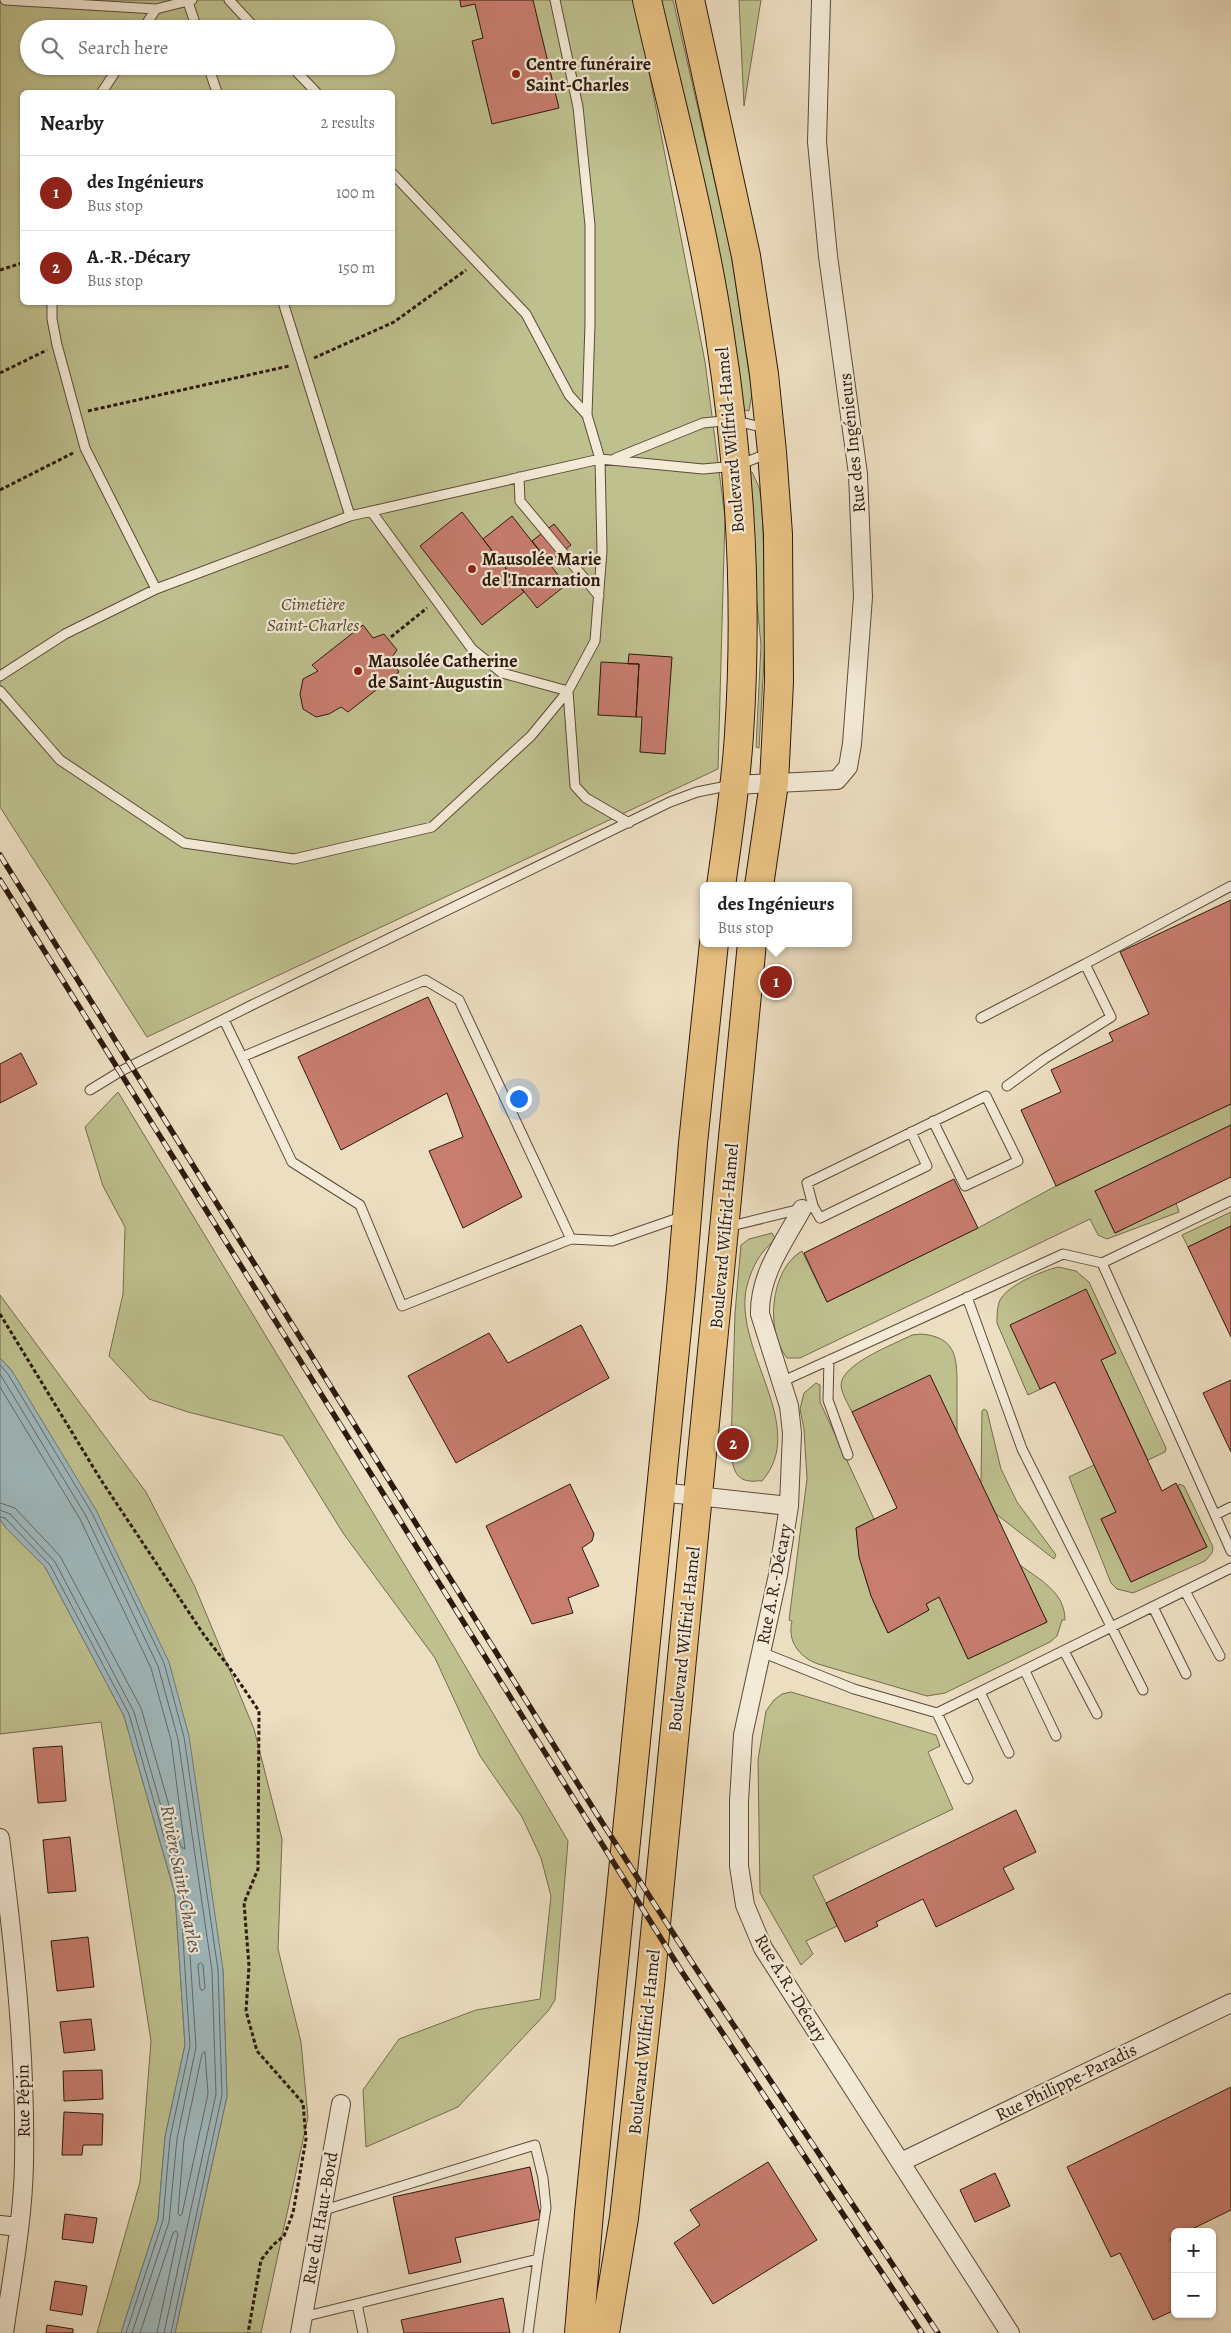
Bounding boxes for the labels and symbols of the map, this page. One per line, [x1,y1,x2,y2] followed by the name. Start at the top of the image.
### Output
[526,52,651,97] place label: Centre funéraire Saint-Charles
[510,68,522,80] marker: Centre funéraire Saint-Charles
[710,346,750,534] street label: Boulevard Wilfrid-Hamel
[833,372,871,514] street label: Rue des Ingénieurs
[482,547,601,592] place label: Mausolée Marie de l'Incarnation
[466,563,478,575] marker: Mausolée Marie de l'Incarnation
[267,592,359,637] park label: Cimetière Saint-Charles
[368,649,518,694] place label: Mausolée Catherine de Saint-Augustin
[352,665,364,677] marker: Mausolée Catherine de Saint-Augustin
[760,963,792,1001] pin: 1
[506,1086,532,1112] your location
[704,1142,744,1330] street label: Boulevard Wilfrid-Hamel
[717,1425,749,1463] pin: 2
[751,1521,798,1646] street label: Rue A.R.-Décary
[662,1545,706,1733] street label: Boulevard Wilfrid-Hamel
[154,1803,208,1956] water label: Rivière Saint-Charles
[749,1929,833,2047] street label: Rue A.R.-Décary
[622,1948,666,2136] street label: Boulevard Wilfrid-Hamel
[991,2037,1141,2127] street label: Rue Philippe-Paradis
[10,2064,36,2138] street label: Rue Pépin
[297,2149,344,2286] street label: Rue du Haut-Bord

